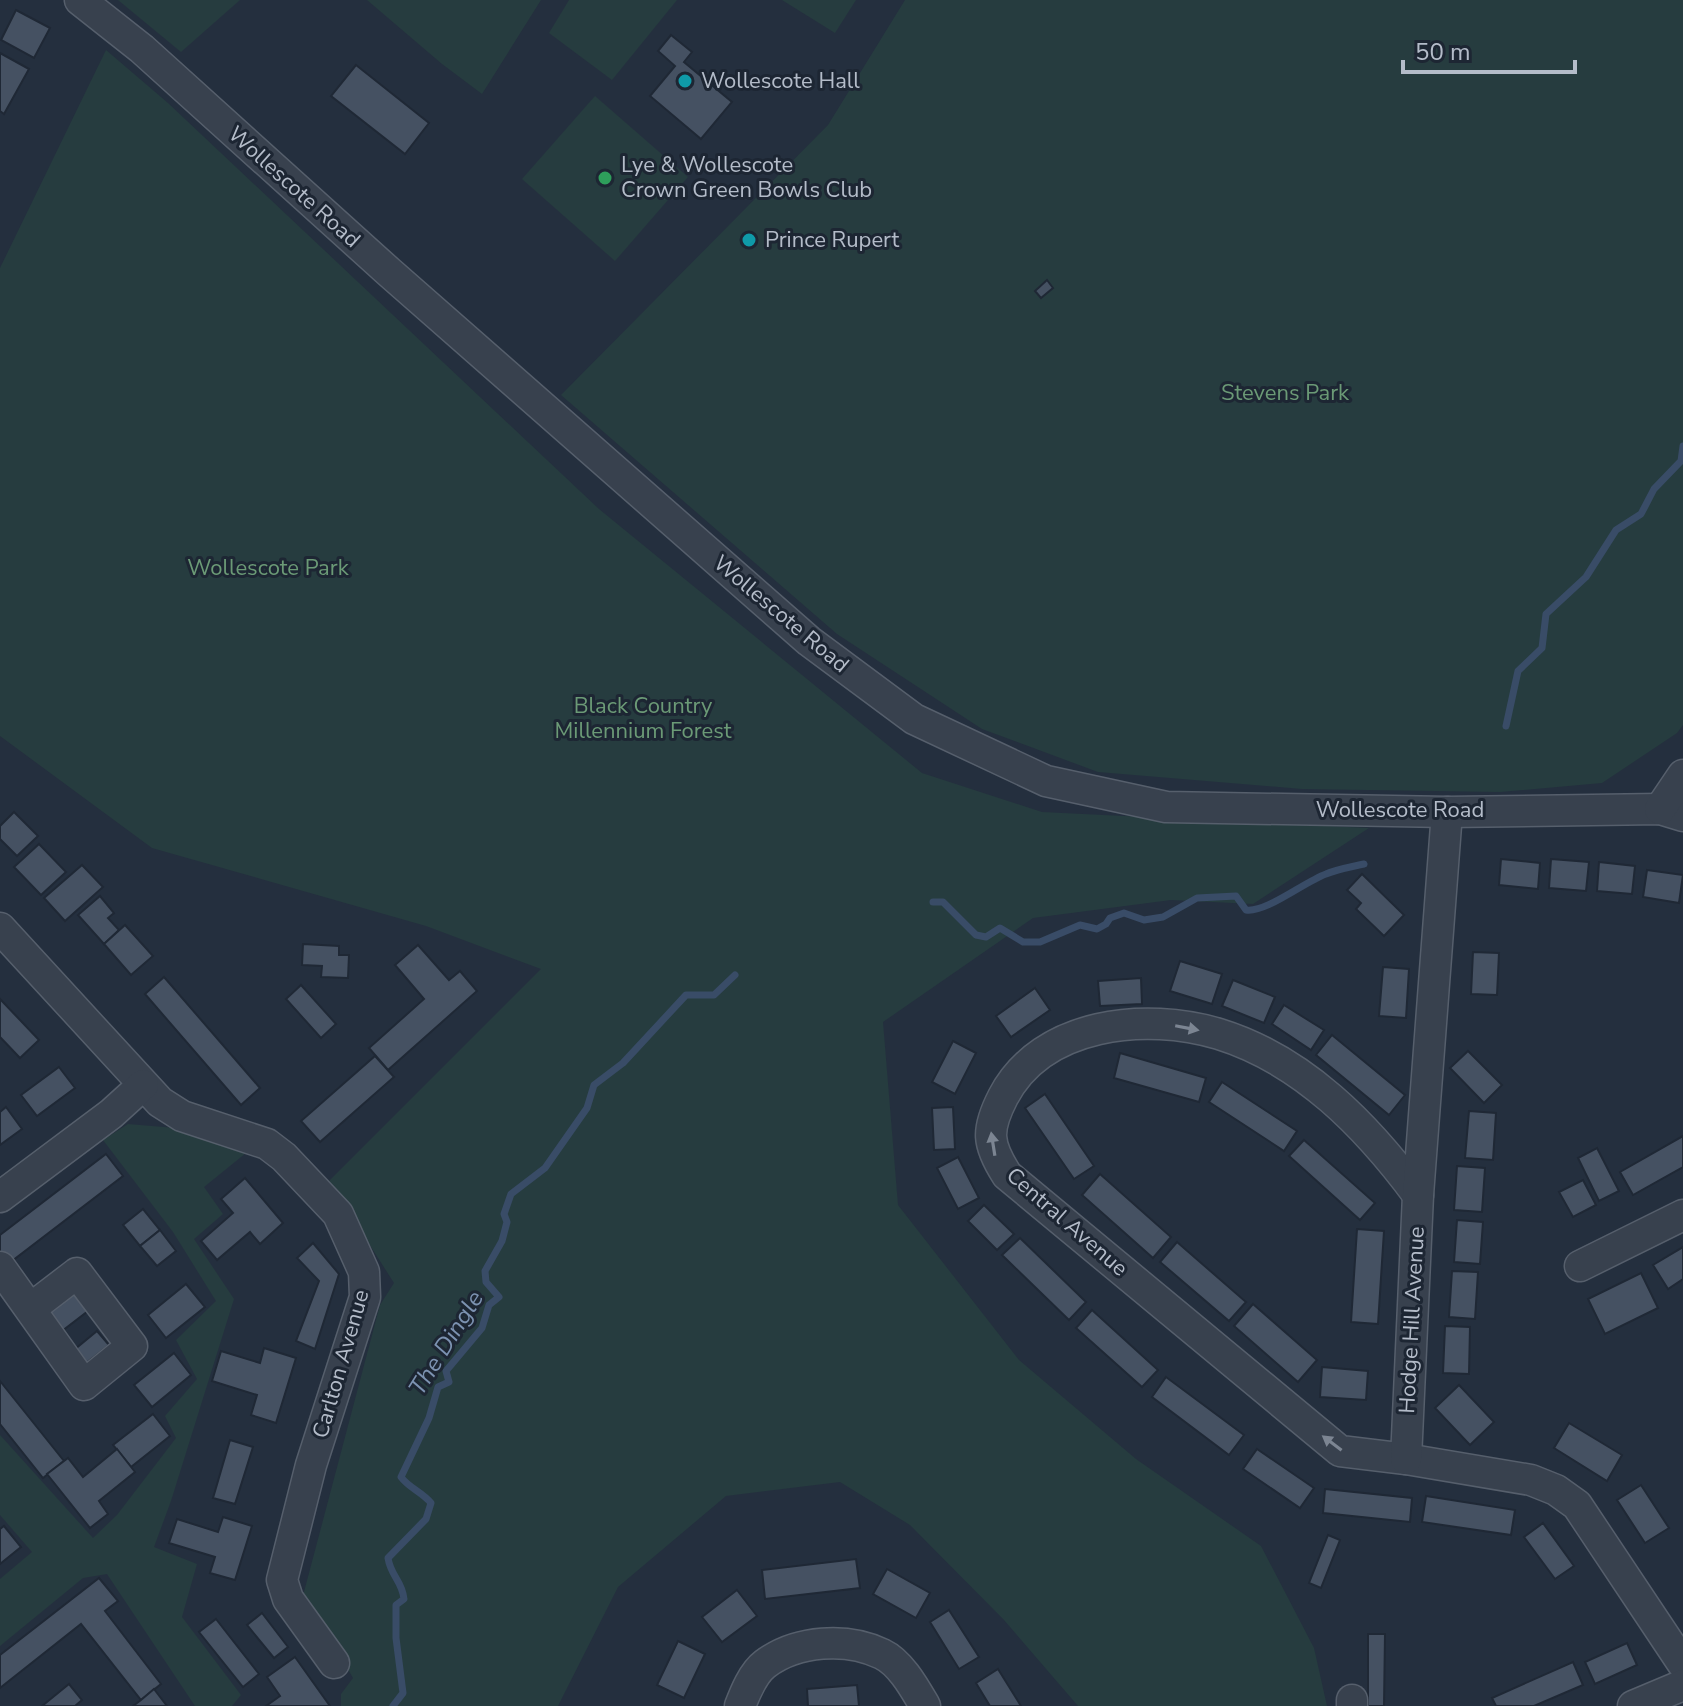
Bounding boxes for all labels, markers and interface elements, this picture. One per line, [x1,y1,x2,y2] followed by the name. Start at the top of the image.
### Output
[1403,24,1575,74] scale bar
[1415,36,1471,68] text: 50 m
[701,66,860,96] place label: Wollescote Hall
[676,72,694,90] marker: Wollescote Hall
[221,119,367,255] street label: Wollescote Road
[621,150,872,205] place label: Lye & Wollescote Crown Green Bowls Club
[596,169,614,187] marker: Lye & Wollescote Crown Green Bowls Club
[765,225,900,255] place label: Prince Rupert
[740,231,758,249] marker: Prince Rupert
[1221,378,1350,408] park label: Stevens Park
[707,548,855,680] street label: Wollescote Road
[187,553,350,583] park label: Wollescote Park
[555,691,732,746] park label: Black Country Millennium Forest
[1316,795,1484,825] street label: Wollescote Road
[1175,1022,1200,1034] one-way arrow
[987,1131,999,1156] one-way arrow
[1000,1161,1134,1283] street label: Central Avenue
[1392,1226,1432,1414] street label: Hodge Hill Avenue
[401,1284,491,1401] water label: The Dingle
[305,1286,377,1442] street label: Carlton Avenue
[1321,1435,1343,1451] one-way arrow

